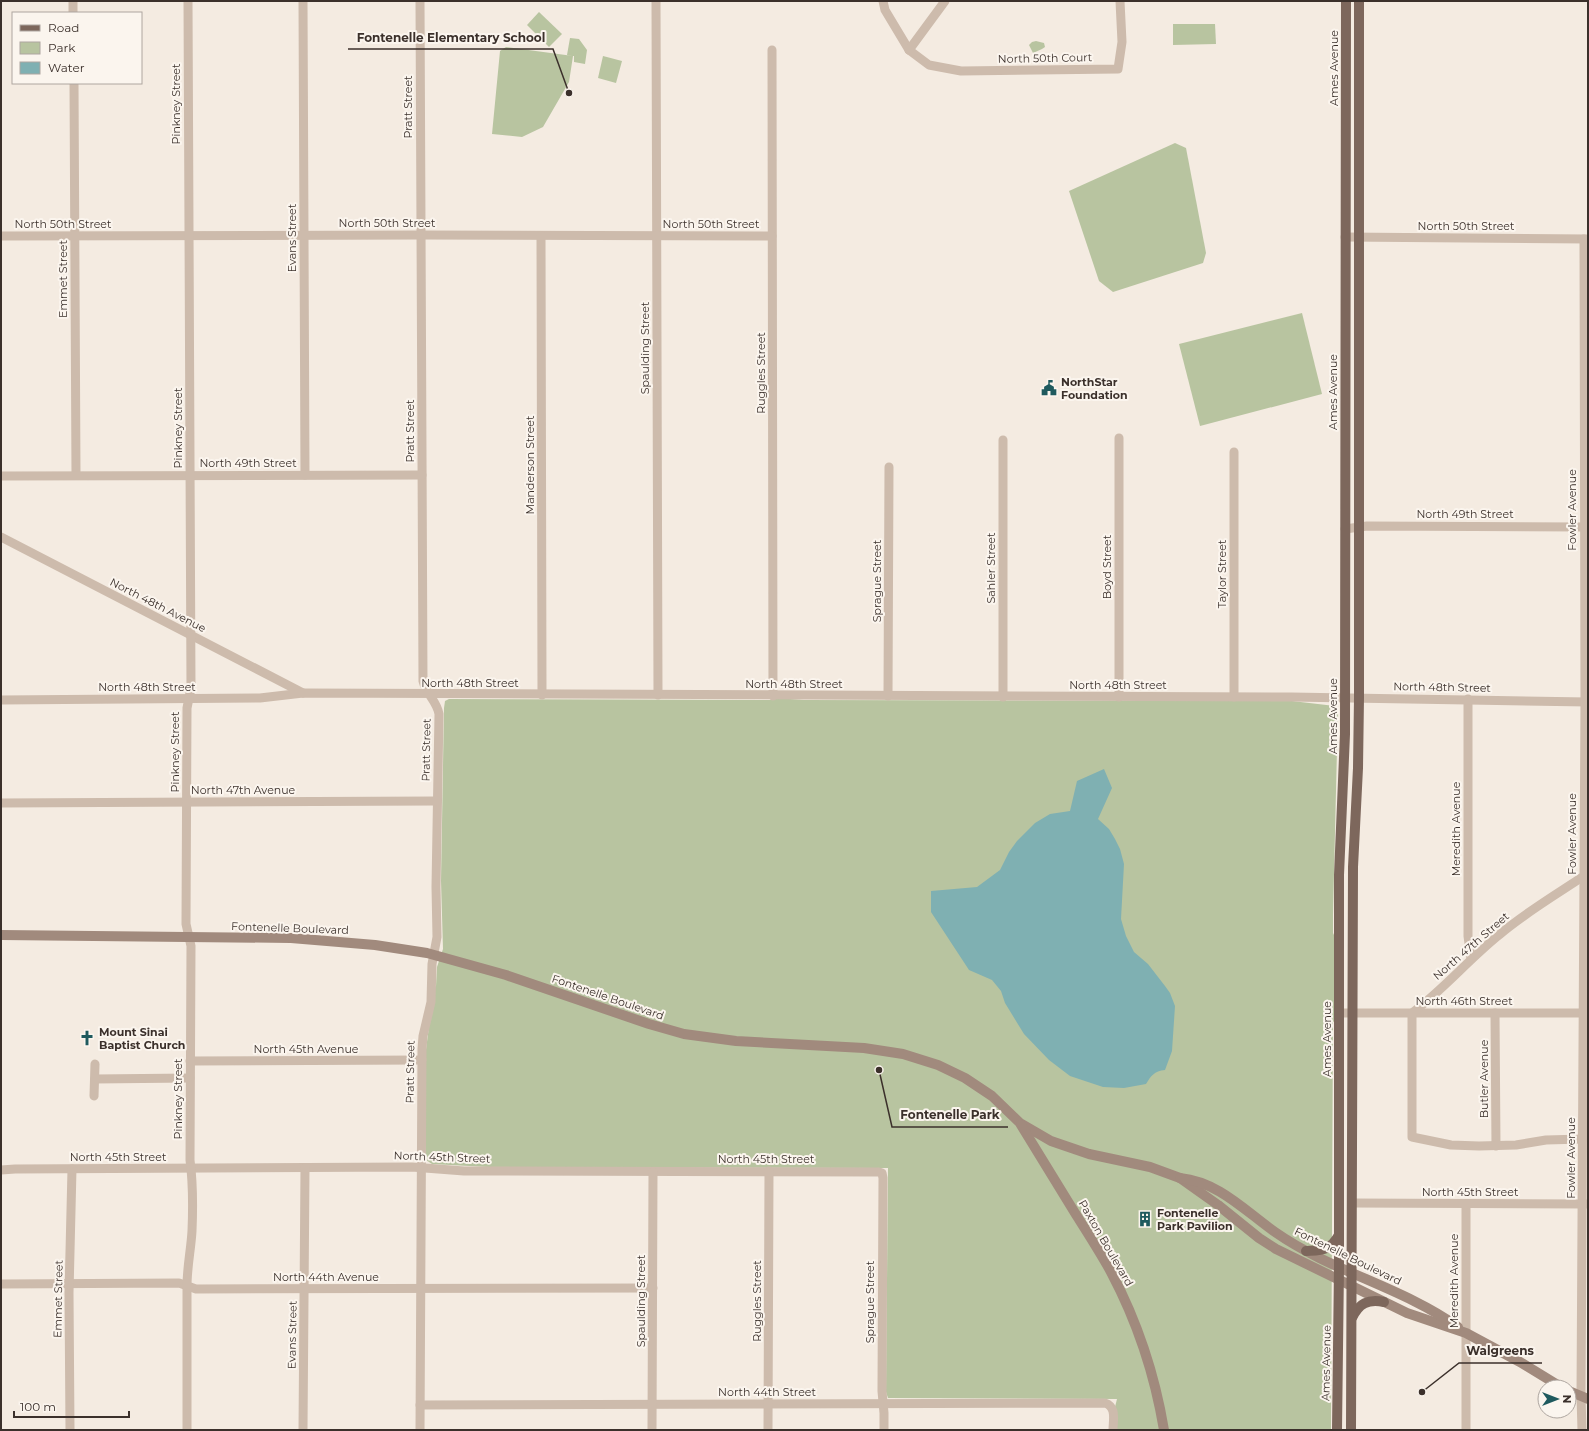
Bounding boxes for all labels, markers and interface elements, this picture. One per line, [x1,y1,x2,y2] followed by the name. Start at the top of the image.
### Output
[12,12,142,84] legend
[48,20,79,35] text: Road
[348,25,553,49] callout: Fontenelle Elementary School
[357,30,545,45] text: Fontenelle Elementary School
[1327,30,1341,106] street label: Ames Avenue
[48,40,76,55] text: Park
[998,50,1093,66] street label: North 50th Court
[48,60,85,75] text: Water
[169,63,183,144] street label: Pinkney Street
[401,75,415,139] street label: Pratt Street
[285,203,299,272] street label: Evans Street
[339,216,436,230] street label: North 50th Street
[15,217,112,231] street label: North 50th Street
[663,217,760,231] street label: North 50th Street
[1418,219,1515,233] street label: North 50th Street
[56,239,70,318] street label: Emmet Street
[638,301,652,394] street label: Spaulding Street
[754,332,768,414] street label: Ruggles Street
[1326,354,1340,430] street label: Ames Avenue
[1061,375,1128,402] place label: NorthStar Foundation
[1040,379,1058,397] public building icon: NorthStar Foundation
[171,387,185,468] street label: Pinkney Street
[403,399,417,463] street label: Pratt Street
[523,415,537,514] street label: Manderson Street
[199,456,297,470] street label: North 49th Street
[1565,469,1579,551] street label: Fowler Avenue
[1416,507,1514,521] street label: North 49th Street
[984,532,998,603] street label: Sahler Street
[1100,534,1114,599] street label: Boyd Street
[870,539,884,622] street label: Sprague Street
[1215,539,1229,608] street label: Taylor Street
[108,575,209,635] street label: North 48th Avenue
[421,676,519,690] street label: North 48th Street
[745,677,843,691] street label: North 48th Street
[1069,678,1167,692] street label: North 48th Street
[1326,678,1340,754] street label: Ames Avenue
[1393,679,1491,695] street label: North 48th Street
[98,680,196,694] street label: North 48th Street
[168,711,182,792] street label: Pinkney Street
[418,718,434,782] street label: Pratt Street
[1449,781,1463,876] street label: Meredith Avenue
[191,783,296,797] street label: North 47th Avenue
[1565,793,1579,875] street label: Fowler Avenue
[1430,909,1512,983] street label: North 47th Street
[231,919,349,937] street label: Fontenelle Boulevard
[550,971,666,1023] street label: Fontenelle Boulevard
[1415,994,1513,1008] street label: North 46th Street
[1320,1001,1334,1077] street label: Ames Avenue
[99,1025,185,1052] place label: Mount Sinai Baptist Church
[78,1029,96,1047] church icon: Mount Sinai Baptist Church
[1477,1039,1491,1118] street label: Butler Avenue
[402,1040,418,1104] street label: Pratt Street
[254,1042,359,1056] street label: North 45th Avenue
[171,1058,185,1139] street label: Pinkney Street
[892,1103,1008,1127] callout: Fontenelle Park
[900,1107,1000,1122] text: Fontenelle Park
[1564,1117,1578,1199] street label: Fowler Avenue
[393,1148,491,1166] street label: North 45th Street
[70,1150,167,1164] street label: North 45th Street
[718,1152,815,1166] street label: North 45th Street
[1422,1185,1519,1199] street label: North 45th Street
[1076,1197,1136,1289] street label: Paxton Boulevard
[1157,1206,1233,1233] place label: Fontenelle Park Pavilion
[1136,1210,1154,1228] building icon: Fontenelle Park Pavilion
[1292,1224,1404,1288] street label: Fontenelle Boulevard
[1447,1233,1461,1328] street label: Meredith Avenue
[634,1254,648,1347] street label: Spaulding Street
[50,1259,66,1338] street label: Emmet Street
[750,1260,764,1342] street label: Ruggles Street
[863,1260,877,1343] street label: Sprague Street
[273,1270,379,1284] street label: North 44th Avenue
[284,1300,300,1369] street label: Evans Street
[1318,1325,1334,1401] street label: Ames Avenue
[1459,1339,1542,1363] callout: Walgreens
[1466,1343,1534,1358] text: Walgreens
[1537,1379,1577,1419] north arrow
[718,1385,816,1399] street label: North 44th Street
[14,1393,129,1419] scale bar
[1560,1395,1574,1403] text: N
[20,1399,56,1414] text: 100 m

